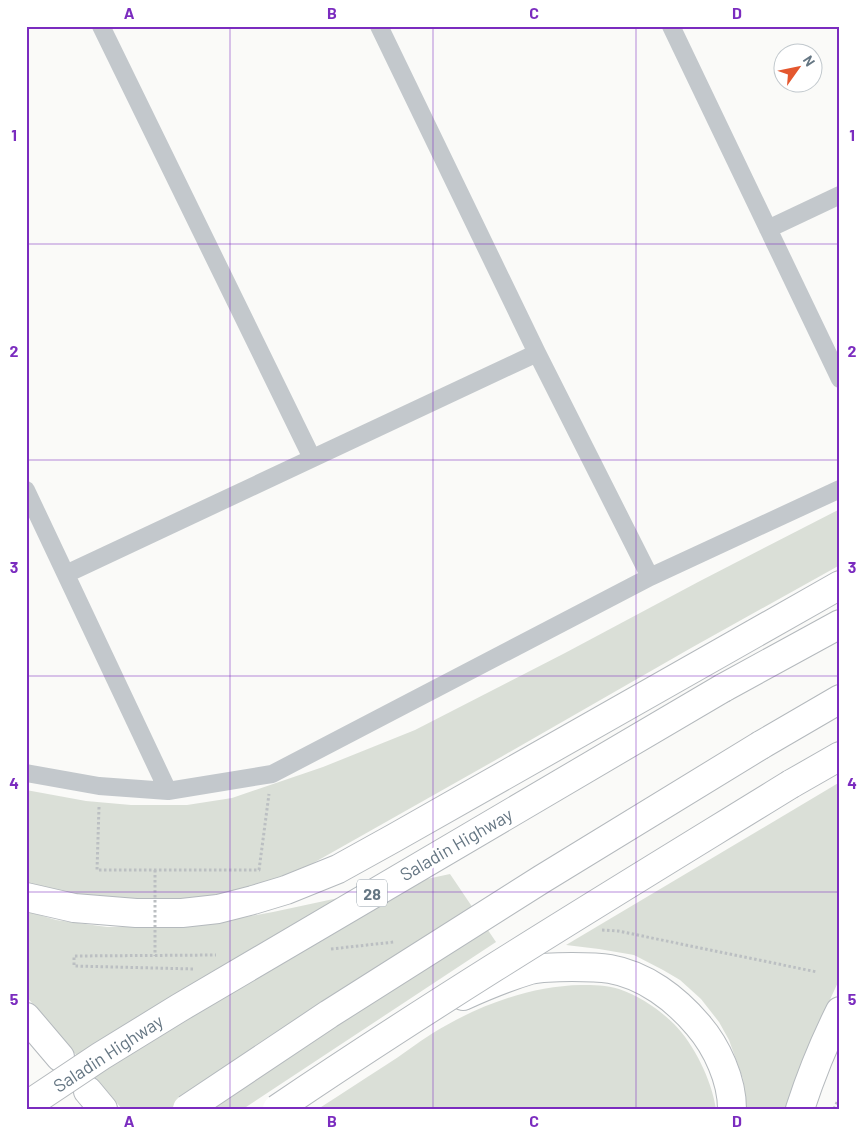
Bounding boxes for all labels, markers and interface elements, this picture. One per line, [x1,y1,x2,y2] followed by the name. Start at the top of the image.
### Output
[124,3,135,22] text: A
[327,3,337,22] text: B
[529,3,539,22] text: C
[732,3,742,22] text: D
[774,42,824,92] north arrow
[800,52,819,69] text: N
[11,125,17,144] text: 1
[849,125,855,144] text: 1
[10,341,19,360] text: 2
[848,341,857,360] text: 2
[10,557,18,576] text: 3
[848,557,856,576] text: 3
[9,773,19,792] text: 4
[847,773,857,792] text: 4
[396,803,516,885] street label: Saladin Highway
[357,880,387,906] road number: 28
[10,989,19,1008] text: 5
[848,989,857,1008] text: 5
[49,1009,167,1097] street label: Saladin Highway
[124,1111,135,1130] text: A
[327,1111,337,1130] text: B
[529,1111,539,1130] text: C
[732,1111,742,1130] text: D

